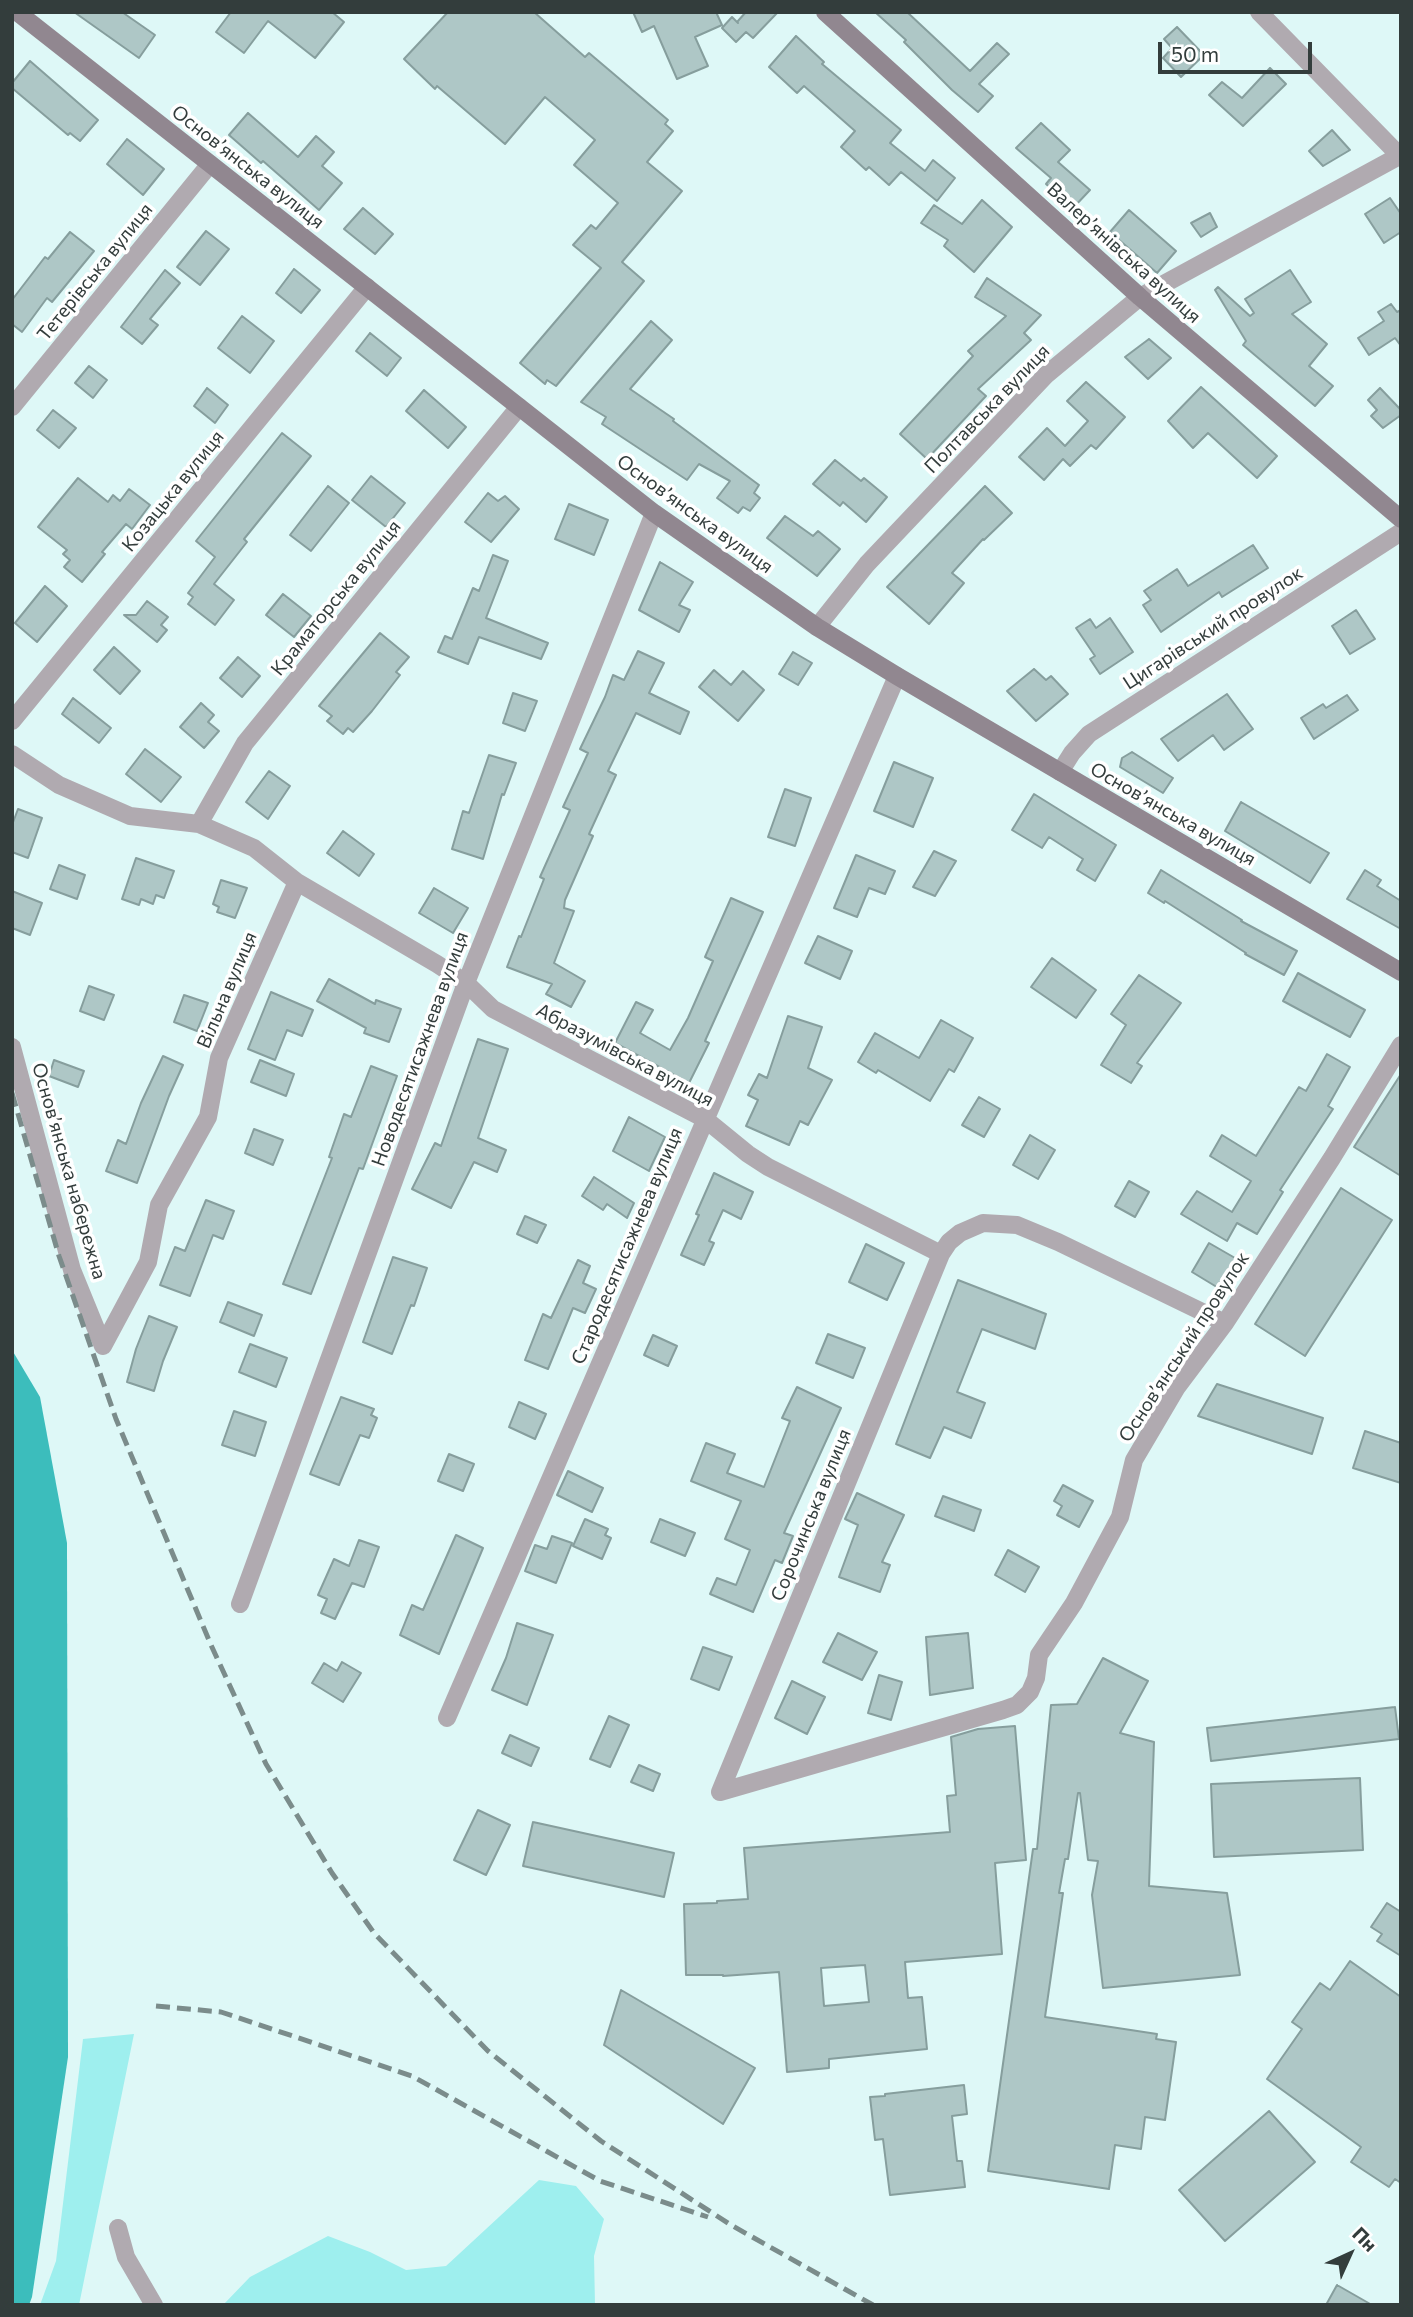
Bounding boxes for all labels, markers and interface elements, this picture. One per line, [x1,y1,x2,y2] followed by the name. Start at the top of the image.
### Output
[1161,28,1315,72] scale bar
[1171,41,1219,66] text: 50 m
[167,100,329,234] street label: Основ’янська вулиця
[1042,178,1206,328] street label: Валер’янівська вулиця
[32,199,158,345] street label: Тетерівська вулиця
[920,340,1054,478] street label: Полтавська вулиця
[117,426,229,556] street label: Козацька вулиця
[613,450,777,578] street label: Основ’янська вулиця
[266,516,406,680] street label: Краматорська вулиця
[1119,561,1307,695] street label: Цигарівський провулок
[1086,757,1260,871] street label: Основ’янська вулиця
[192,928,262,1052] street label: Вільна вулиця
[367,929,473,1169] street label: Новодесятисажнева вулиця
[532,999,718,1111] street label: Абразумівська вулиця
[27,1060,111,1282] street label: Основ’янська набережна
[567,1124,687,1368] street label: Стародесятисажнева вулиця
[1114,1248,1254,1446] street label: Основ’янський провулок
[766,1426,856,1604] street label: Сорочинська вулиця
[1315,2219,1385,2289] north arrow
[1348,2222,1382,2256] text: Пн

